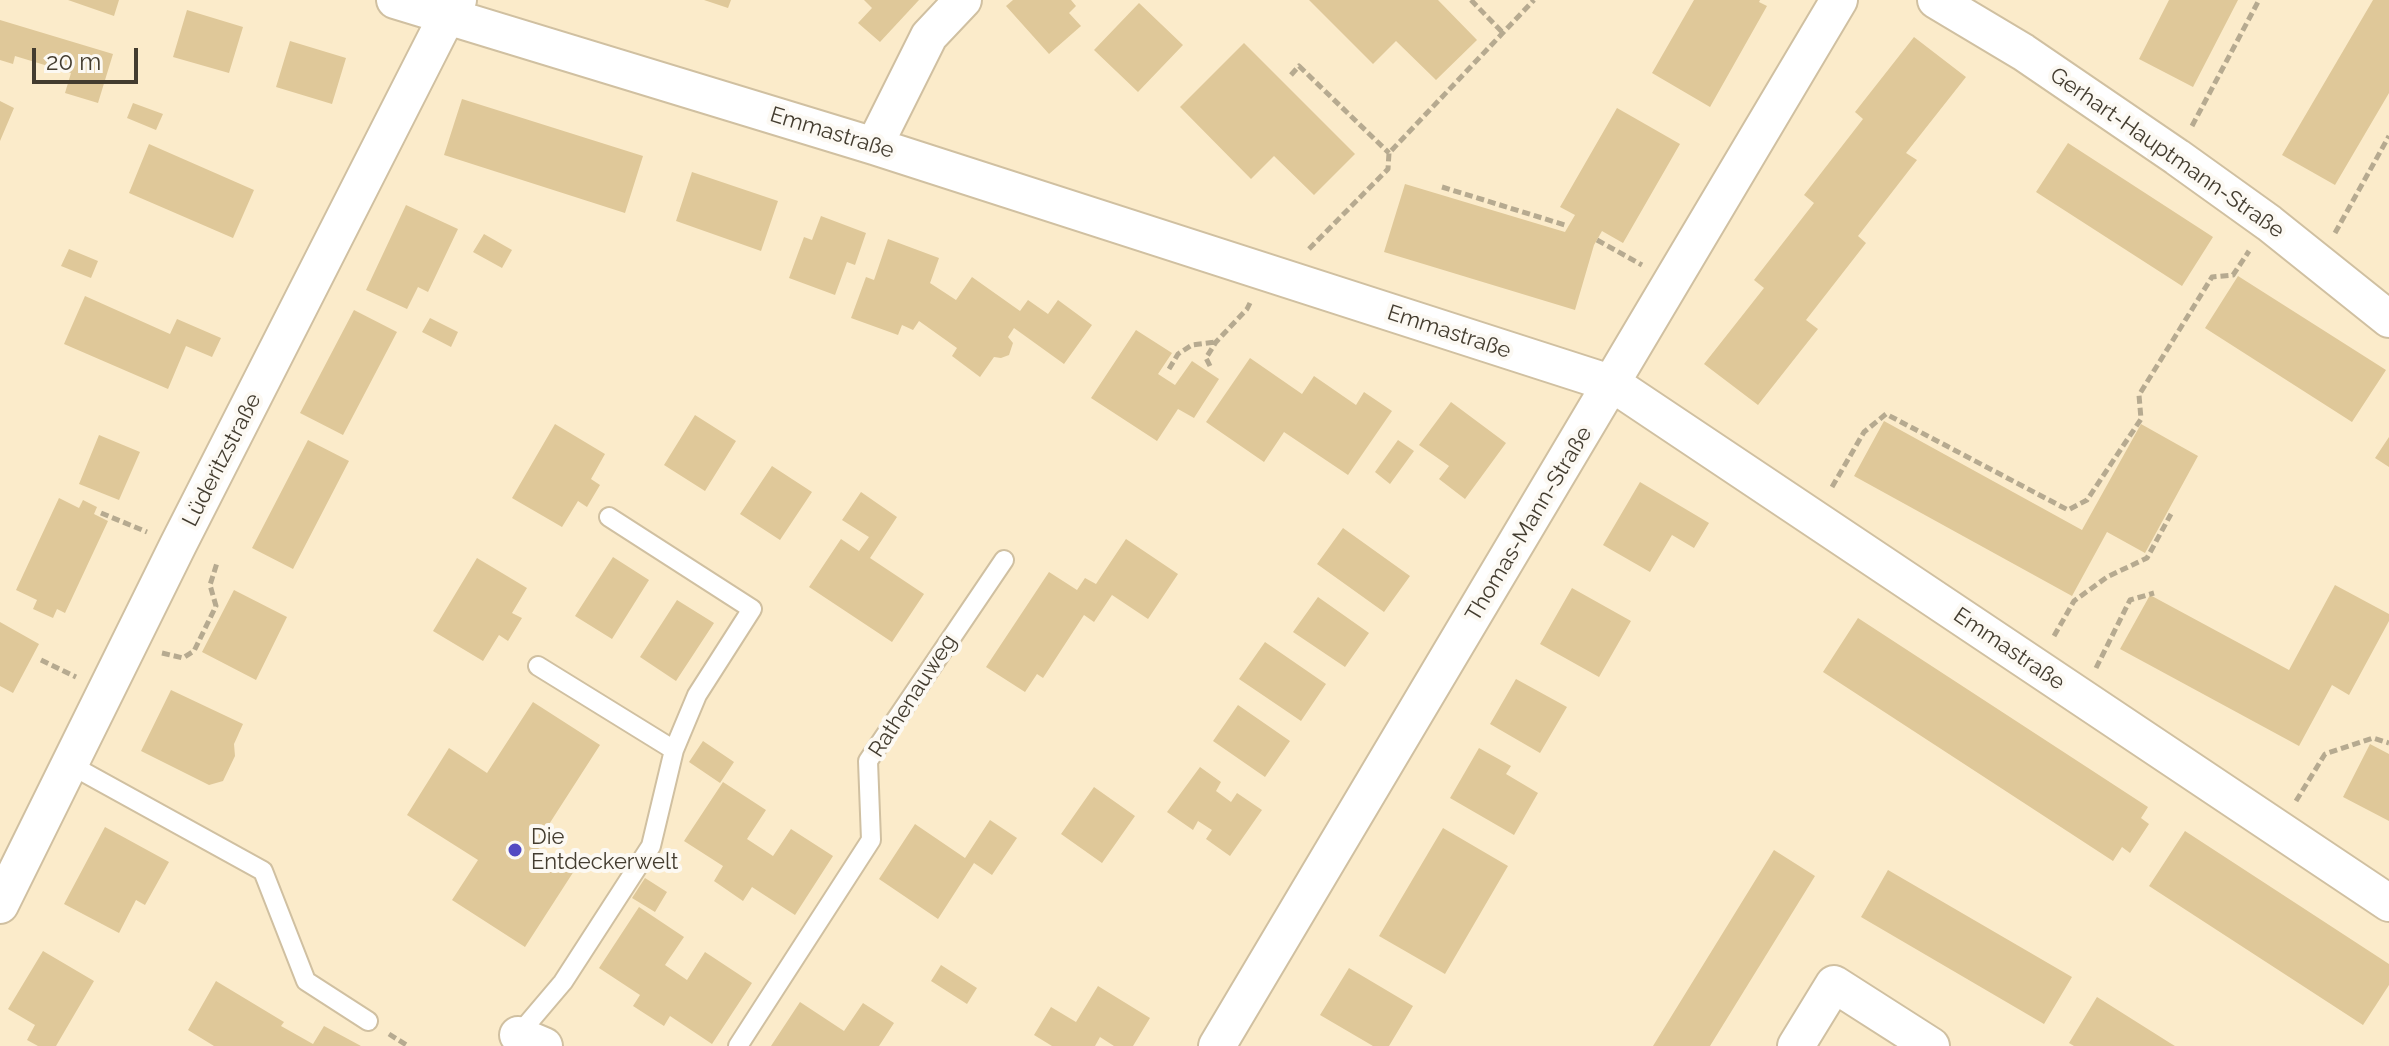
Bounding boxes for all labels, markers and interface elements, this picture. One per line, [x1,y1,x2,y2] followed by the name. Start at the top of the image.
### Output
[36,32,142,82] scale bar
[46,47,101,76] text: 20 m
[2045,62,2289,244] street label: Gerhart-Hauptmann-Straße
[767,102,897,164] street label: Emmastraße
[1384,300,1514,364] street label: Emmastraße
[177,389,267,531] street label: Lüderitzstraße
[1460,422,1598,626] street label: Thomas-Mann-Straße
[1948,602,2070,696] street label: Emmastraße
[864,630,962,762] street label: Rathenauweg
[531,824,678,876] place label: Die Entdeckerwelt
[506,841,524,859] marker: Die Entdeckerwelt

